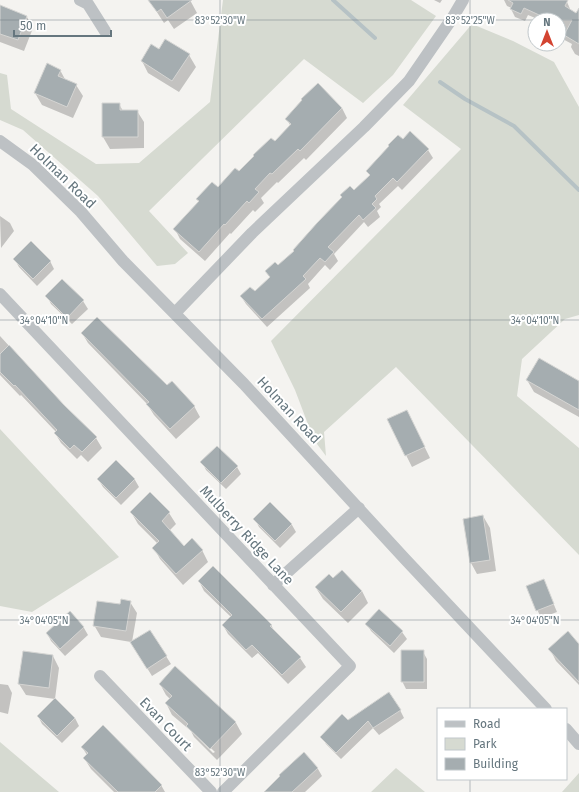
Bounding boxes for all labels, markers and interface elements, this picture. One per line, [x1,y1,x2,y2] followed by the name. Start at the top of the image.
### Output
[14,12,111,38] scale bar
[527,12,567,52] north arrow
[195,15,246,27] text: 83°52'30"W
[445,15,496,27] text: 83°52'25"W
[543,16,551,29] text: N
[20,19,46,33] text: 50 m
[26,141,99,212] street label: Holman Road
[20,315,68,327] text: 34°04'10"N
[511,315,559,327] text: 34°04'10"N
[253,373,324,447] street label: Holman Road
[196,482,297,589] street label: Mulberry Ridge Lane
[19,615,69,627] text: 34°04'05"N
[510,615,560,627] text: 34°04'05"N
[136,694,196,755] street label: Evan Court
[437,708,567,780] legend
[473,717,501,731] text: Road
[473,737,497,751] text: Park
[473,757,519,771] text: Building
[195,767,246,779] text: 83°52'30"W

